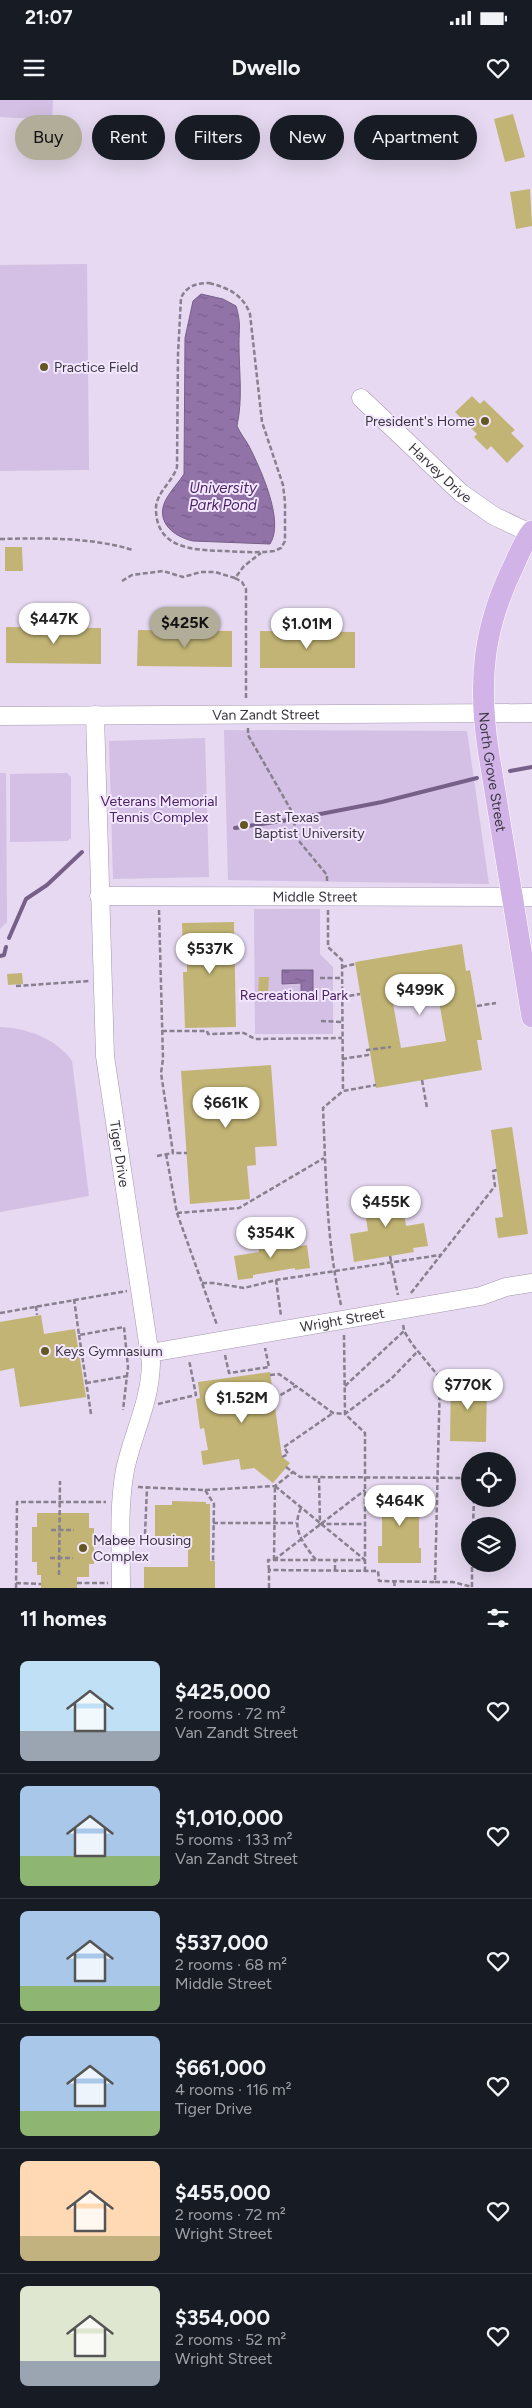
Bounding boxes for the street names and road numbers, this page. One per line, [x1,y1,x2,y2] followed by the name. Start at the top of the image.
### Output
[405,440,475,507] street label: Harvey Drive
[212,706,320,724] street label: Van Zandt Street
[475,711,509,833] street label: North Grove Street
[272,888,358,906] street label: Middle Street
[106,1119,133,1189] street label: Tiger Drive
[299,1305,386,1336] street label: Wright Street

